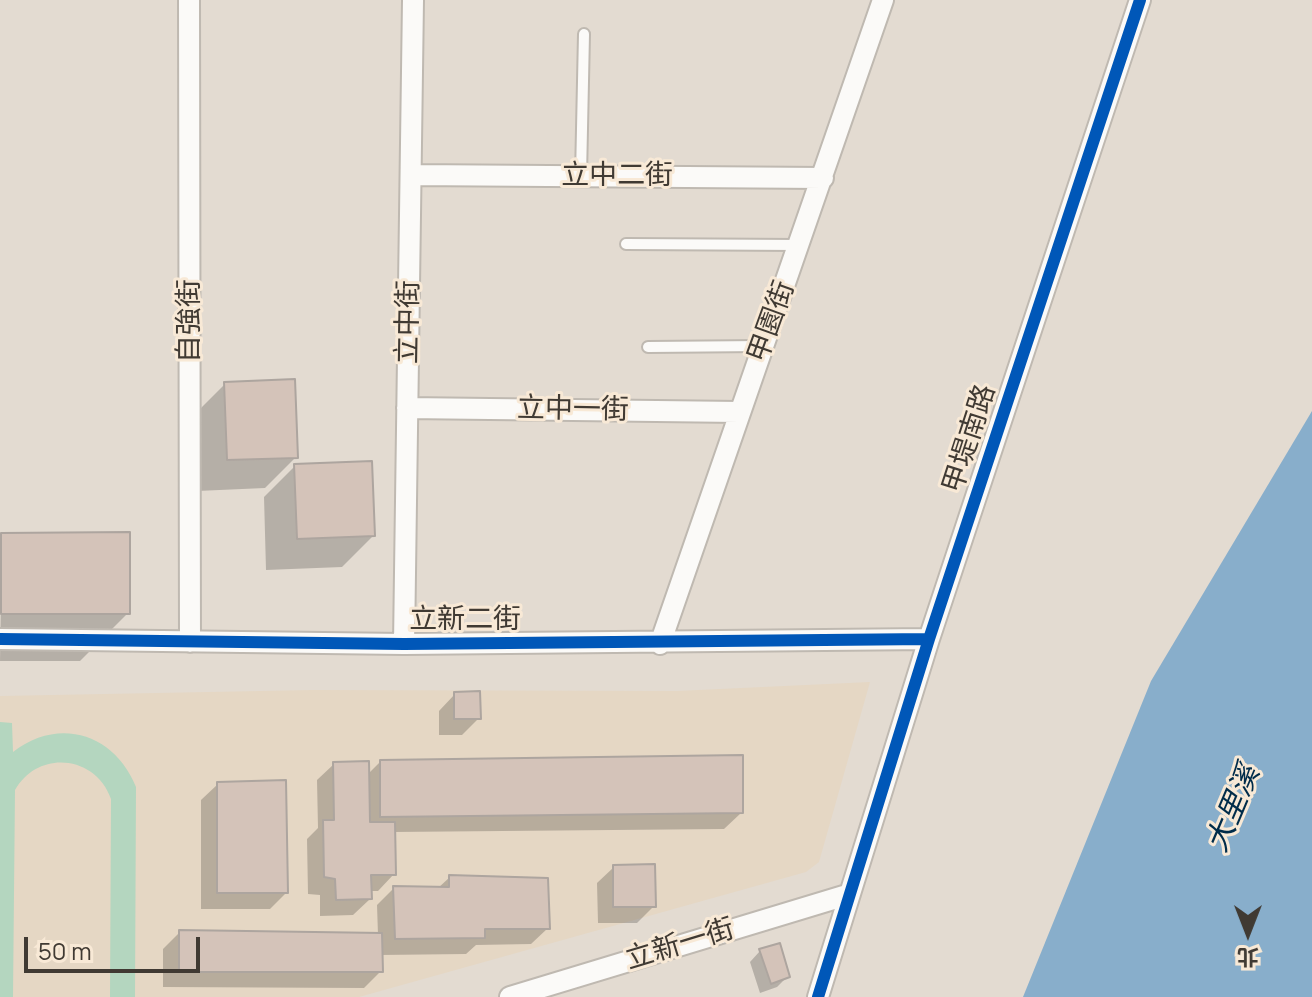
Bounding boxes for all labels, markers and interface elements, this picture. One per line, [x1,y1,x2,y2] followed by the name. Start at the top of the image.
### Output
[561,159,673,193] street label: 立中二街
[742,277,802,367] street label: 甲園街
[173,279,207,363] street label: 自強街
[391,280,427,364] street label: 立中街
[937,381,1003,497] street label: 甲堤南路
[517,392,629,428] street label: 立中一街
[409,603,521,637] street label: 立新二街
[1200,761,1268,857] water label: 大里溪
[1208,893,1288,973] north arrow
[622,913,738,977] street label: 立新一街
[28,921,204,971] scale bar
[38,934,92,967] text: 50 m
[1237,942,1259,972] text: 北

